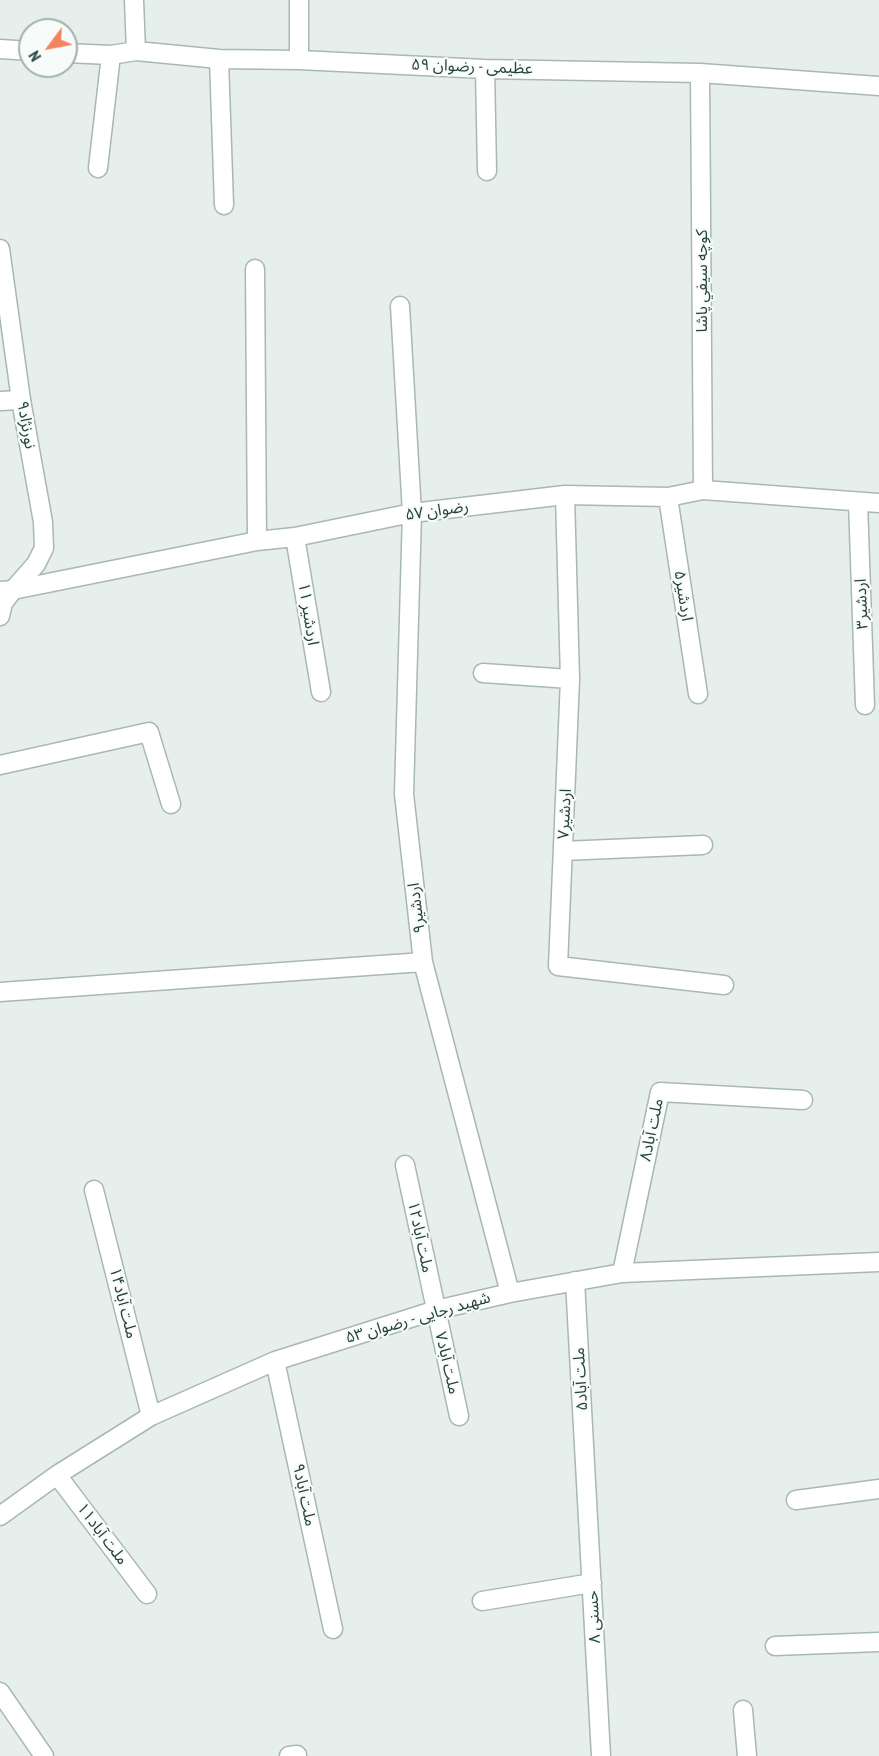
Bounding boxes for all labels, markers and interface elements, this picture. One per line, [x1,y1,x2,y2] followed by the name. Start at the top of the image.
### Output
[18,18,78,78] north arrow
[24,48,45,65] text: N
[411,55,533,79] street label: عظیمی - رضوان ۵۹
[692,230,712,332] street label: كوچه سيفي پاشا
[12,400,40,450] street label: نورنژاد۹
[404,497,470,525] street label: رضوان ۵۷
[670,569,696,623] street label: اردشیر۵
[852,578,872,630] street label: اردشیر۳
[294,581,322,647] street label: اردشیر ۱۱
[554,788,576,840] street label: اردشیر۷
[404,882,430,934] street label: اردشیر۹
[636,1097,668,1163] street label: ملت آباد۸
[403,1199,437,1275] street label: ملت آباد۱۲
[105,1265,141,1341] street label: ملت آباد۱۴
[343,1288,493,1348] street label: شهید رجایی - رضوان ۵۳
[430,1330,464,1396] street label: ملت آباد۷
[570,1347,592,1411] street label: ملت آباد۵
[288,1462,320,1528] street label: ملت آباد۹
[72,1499,132,1569] street label: ملت آباد۱۱
[583,1590,605,1644] street label: حسنی ۸

